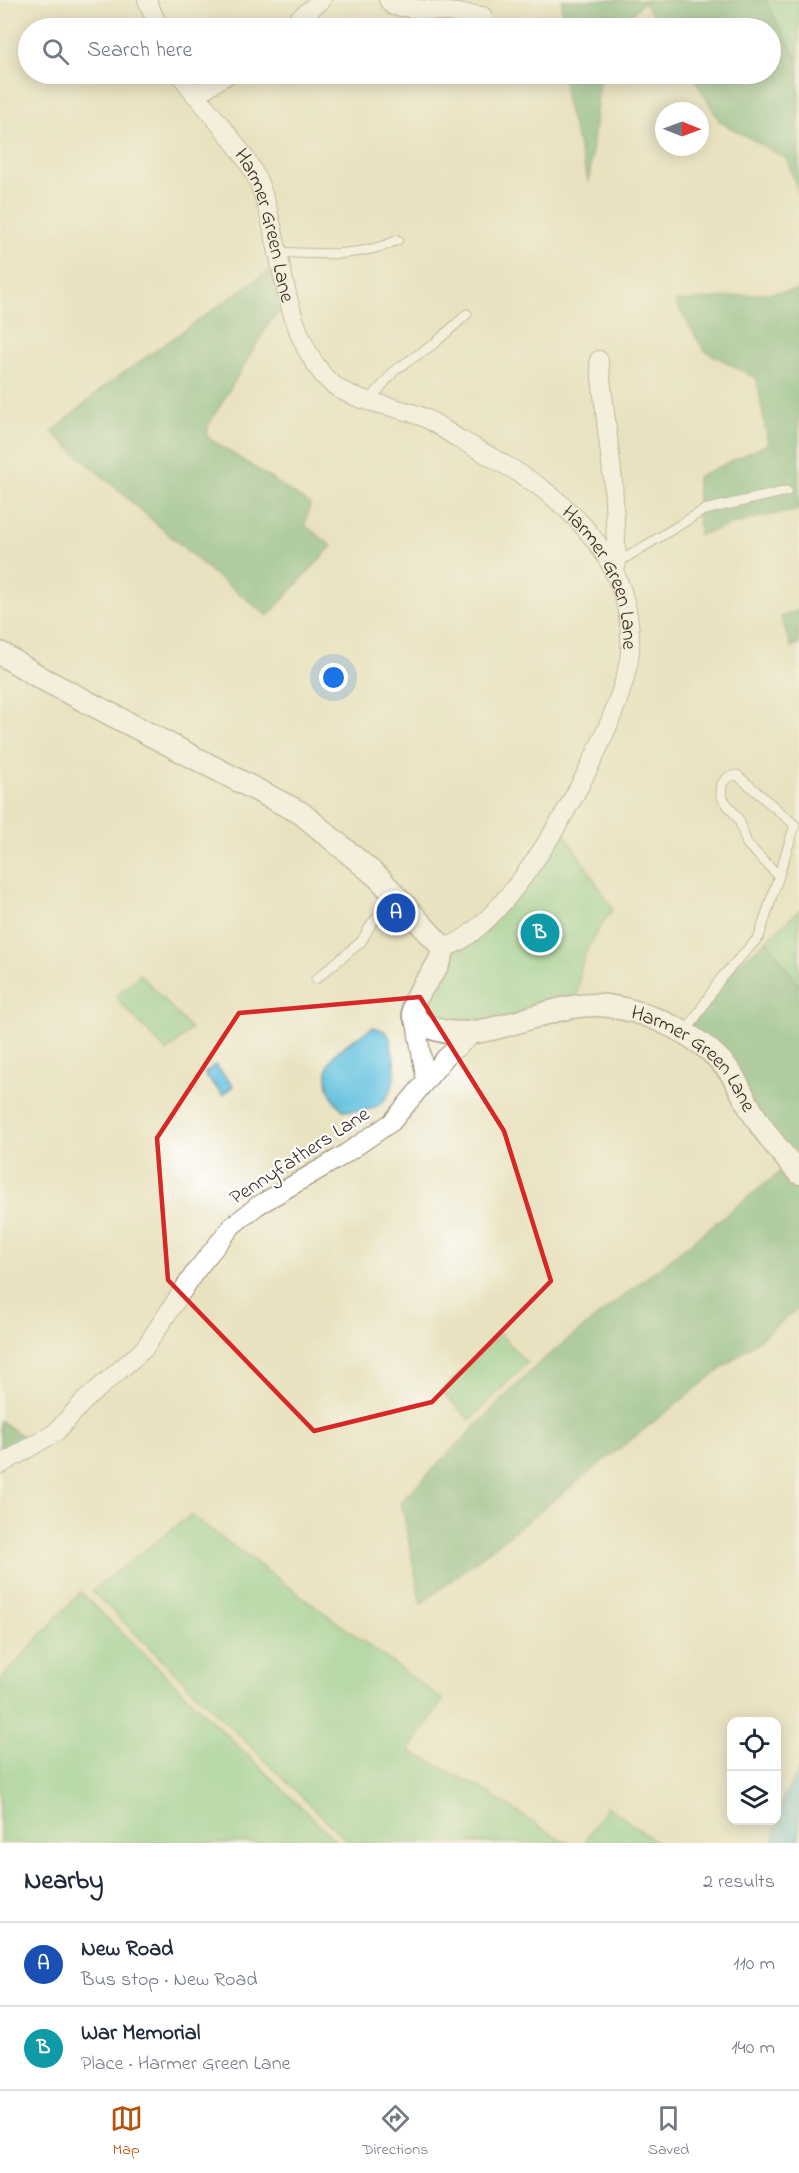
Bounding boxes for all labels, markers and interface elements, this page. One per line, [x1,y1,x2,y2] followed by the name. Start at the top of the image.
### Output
[18,18,781,84] search box
[39,35,72,68] icon: search
[87,35,192,67] text: Search here
[655,102,709,156] north arrow
[226,143,302,306] street label: Harmer Green Lane
[554,499,643,650] street label: Harmer Green Lane
[319,663,348,692] your location
[376,890,416,936] pin: A
[520,910,560,956] pin: B
[627,998,763,1119] street label: Harmer Green Lane
[224,1100,378,1215] street label: Pennyfathers Lane
[727,1717,781,1825] map controls
[727,1717,781,1771] button: locate
[727,1771,781,1825] button: layers
[24,1863,103,1901] text: Nearby
[703,1868,775,1897] text: 2 results
[81,1934,174,1966] text: New Road
[37,1950,50,1979] text: A
[733,1950,775,1979] text: 110 m
[81,1966,258,1995] text: Bus stop · New Road
[81,2018,200,2050] text: War Memorial
[37,2034,50,2063] text: B
[731,2034,775,2063] text: 140 m
[81,2050,290,2079] text: Place · Harmer Green Lane
[110,2102,143,2162] tab: Map
[362,2102,428,2162] tab: Directions
[648,2102,689,2162] tab: Saved

